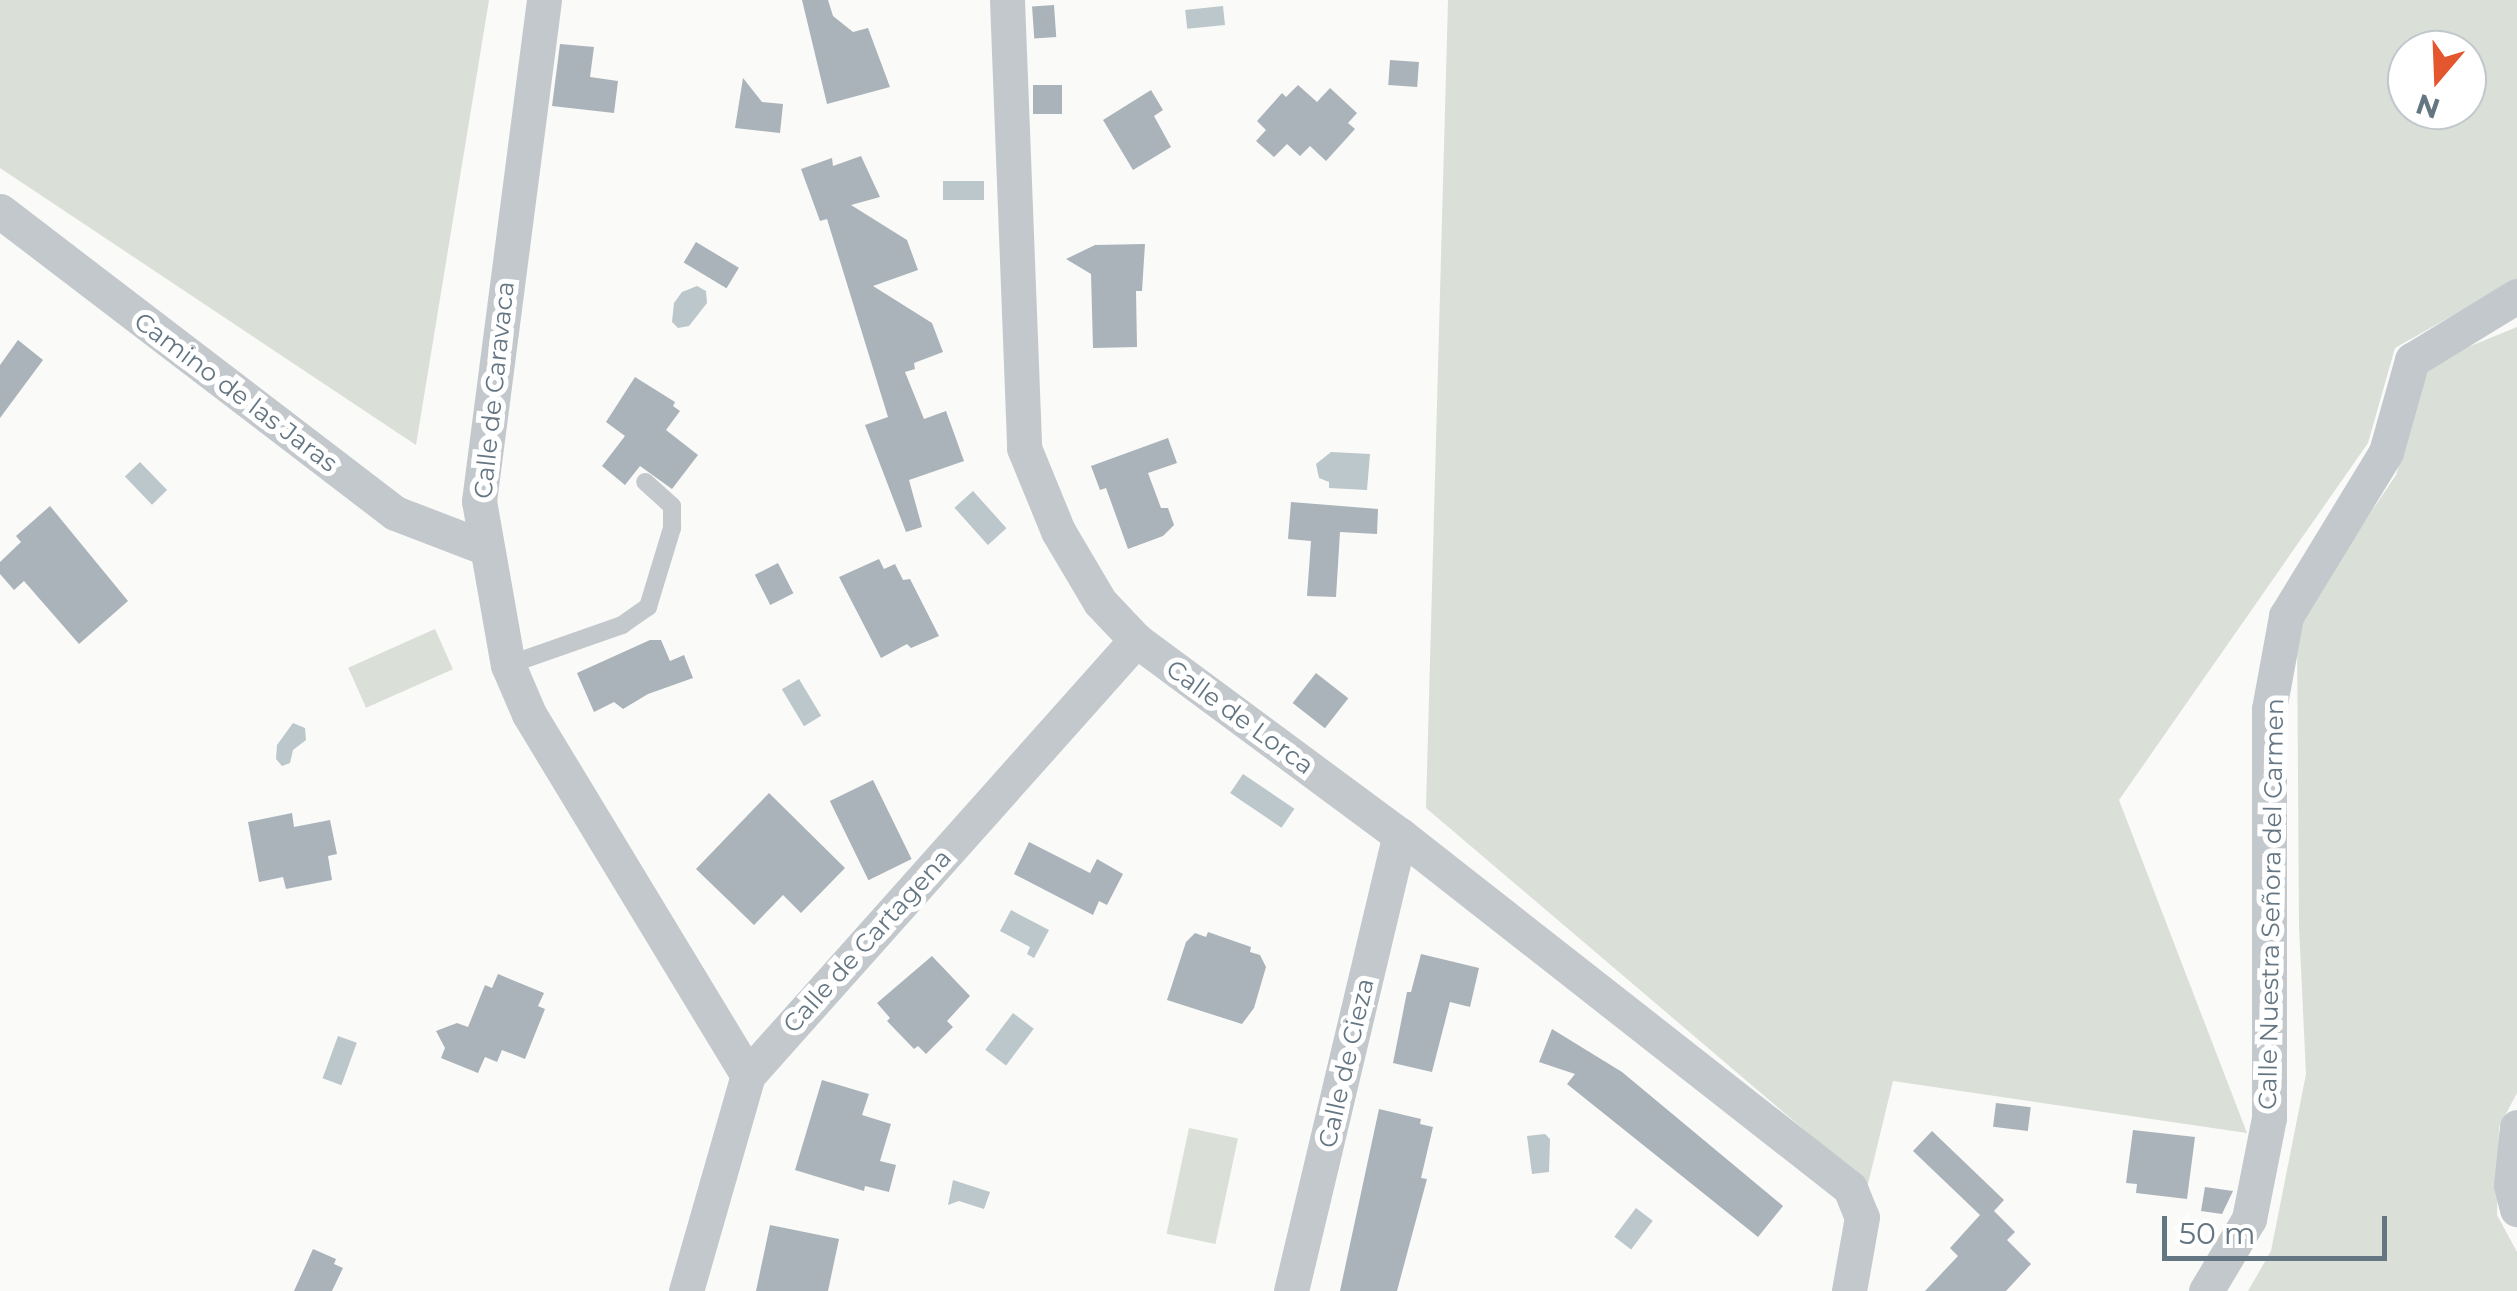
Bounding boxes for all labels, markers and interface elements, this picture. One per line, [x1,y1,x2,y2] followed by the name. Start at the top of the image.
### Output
[2387,30,2487,130] north arrow
[2412,87,2444,126] text: N
[468,280,520,500] street label: Calle de Caravaca
[128,306,344,478] street label: Camino de las Jaras
[1161,654,1319,780] street label: Calle de Lorca
[2252,698,2290,1110] street label: Calle Nuestra Señora del Carmen
[777,843,957,1039] street label: Calle de Cartagena
[1312,975,1380,1151] street label: Calle de Cieza
[2167,1196,2392,1258] scale bar
[2179,1215,2256,1252] text: 50 m

